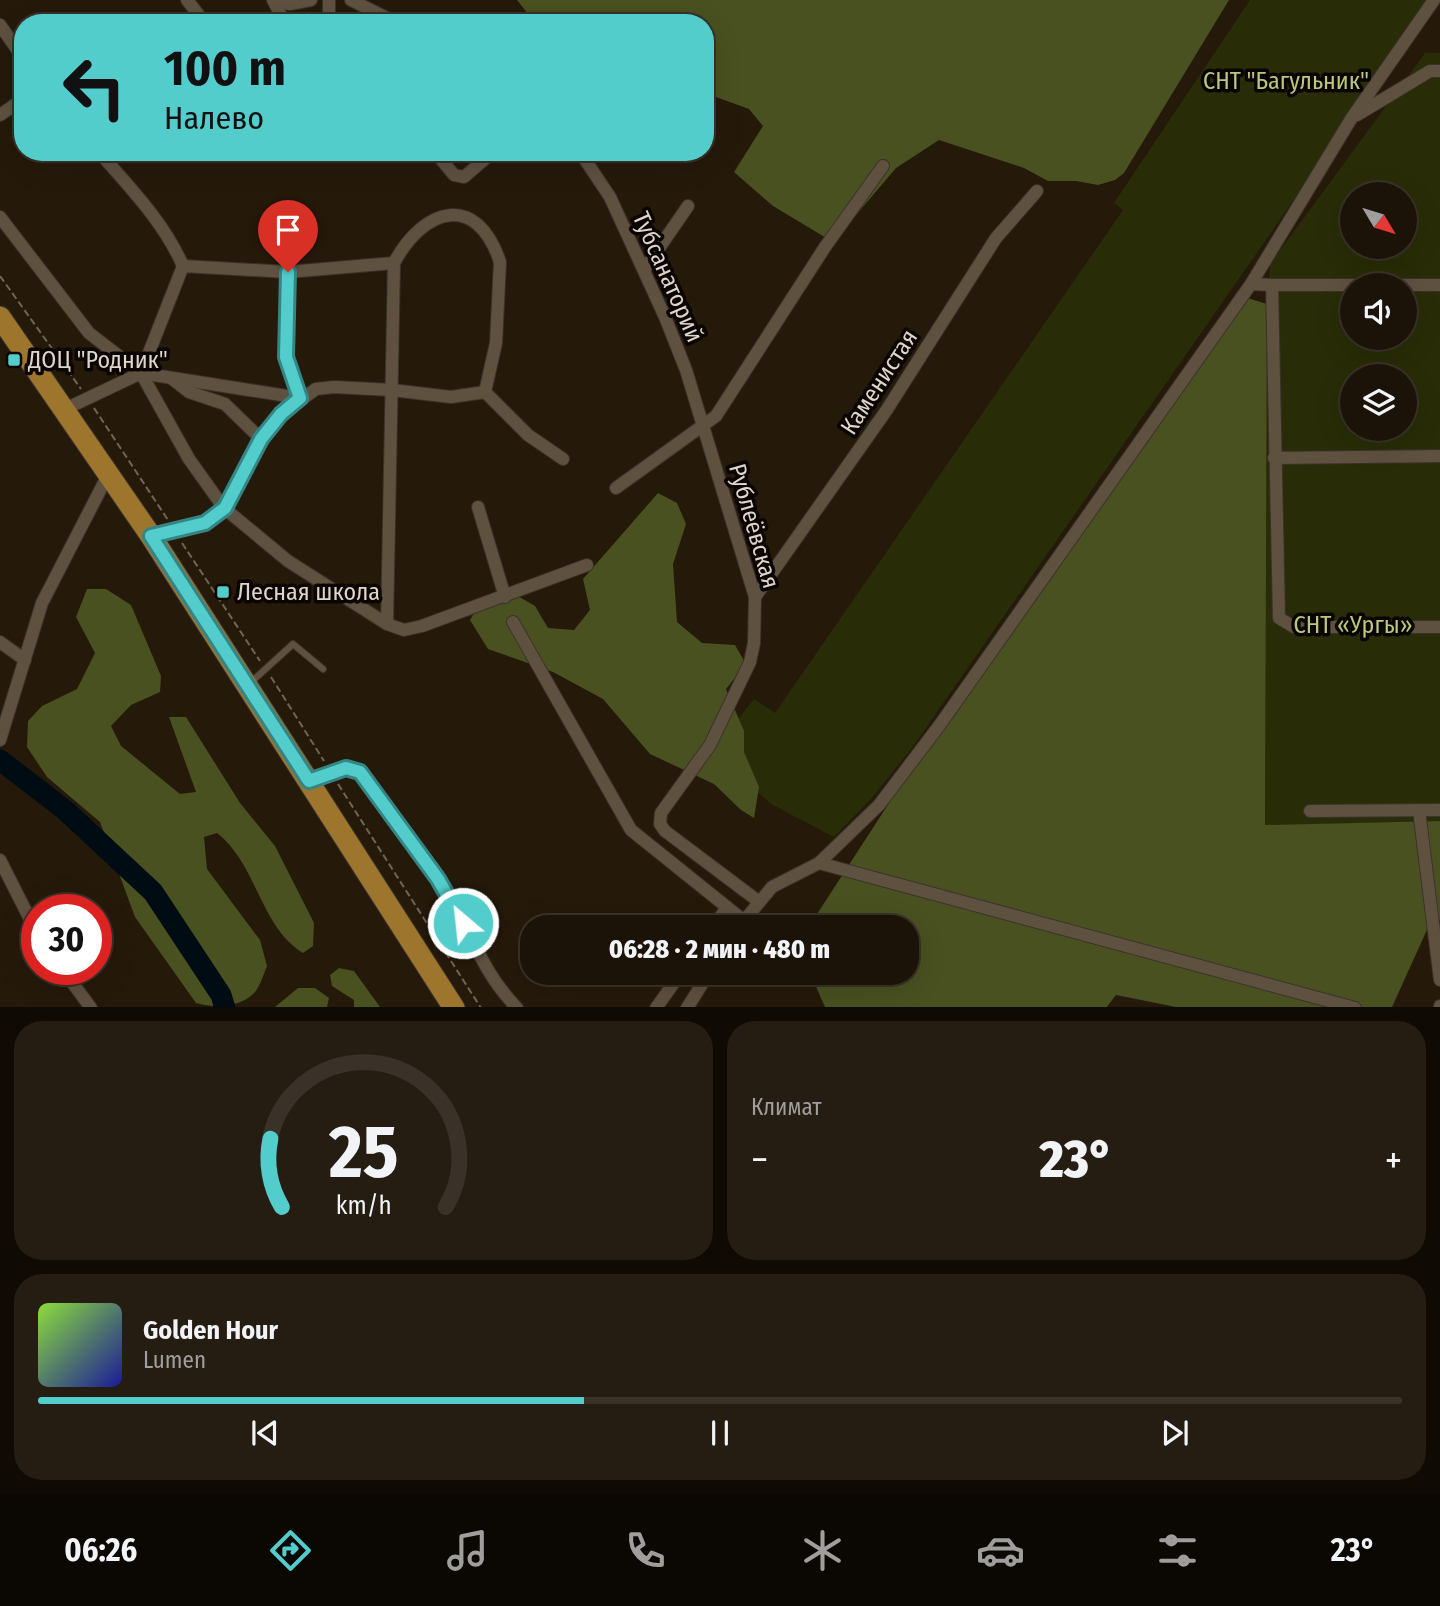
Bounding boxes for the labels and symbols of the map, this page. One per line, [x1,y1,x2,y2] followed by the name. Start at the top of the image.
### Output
[1203,67,1369,95] park label: СНТ "Багульник"
[1340,182,1418,259] north arrow
[258,200,318,272] pin
[627,208,709,346] street label: Тубсанаторий
[835,324,923,440] street label: Каменистая
[27,346,168,374] place label: ДОЦ "Родник"
[6,352,22,368] marker: ДОЦ "Родник"
[723,460,785,592] street label: Рублеёвская
[237,578,380,606] place label: Лесная школа
[215,584,231,600] marker: Лесная школа
[1294,611,1412,639] park label: СНТ «Ургы»
[426,886,500,960] position arrow
[21,894,112,985] speed limit sign: 30

